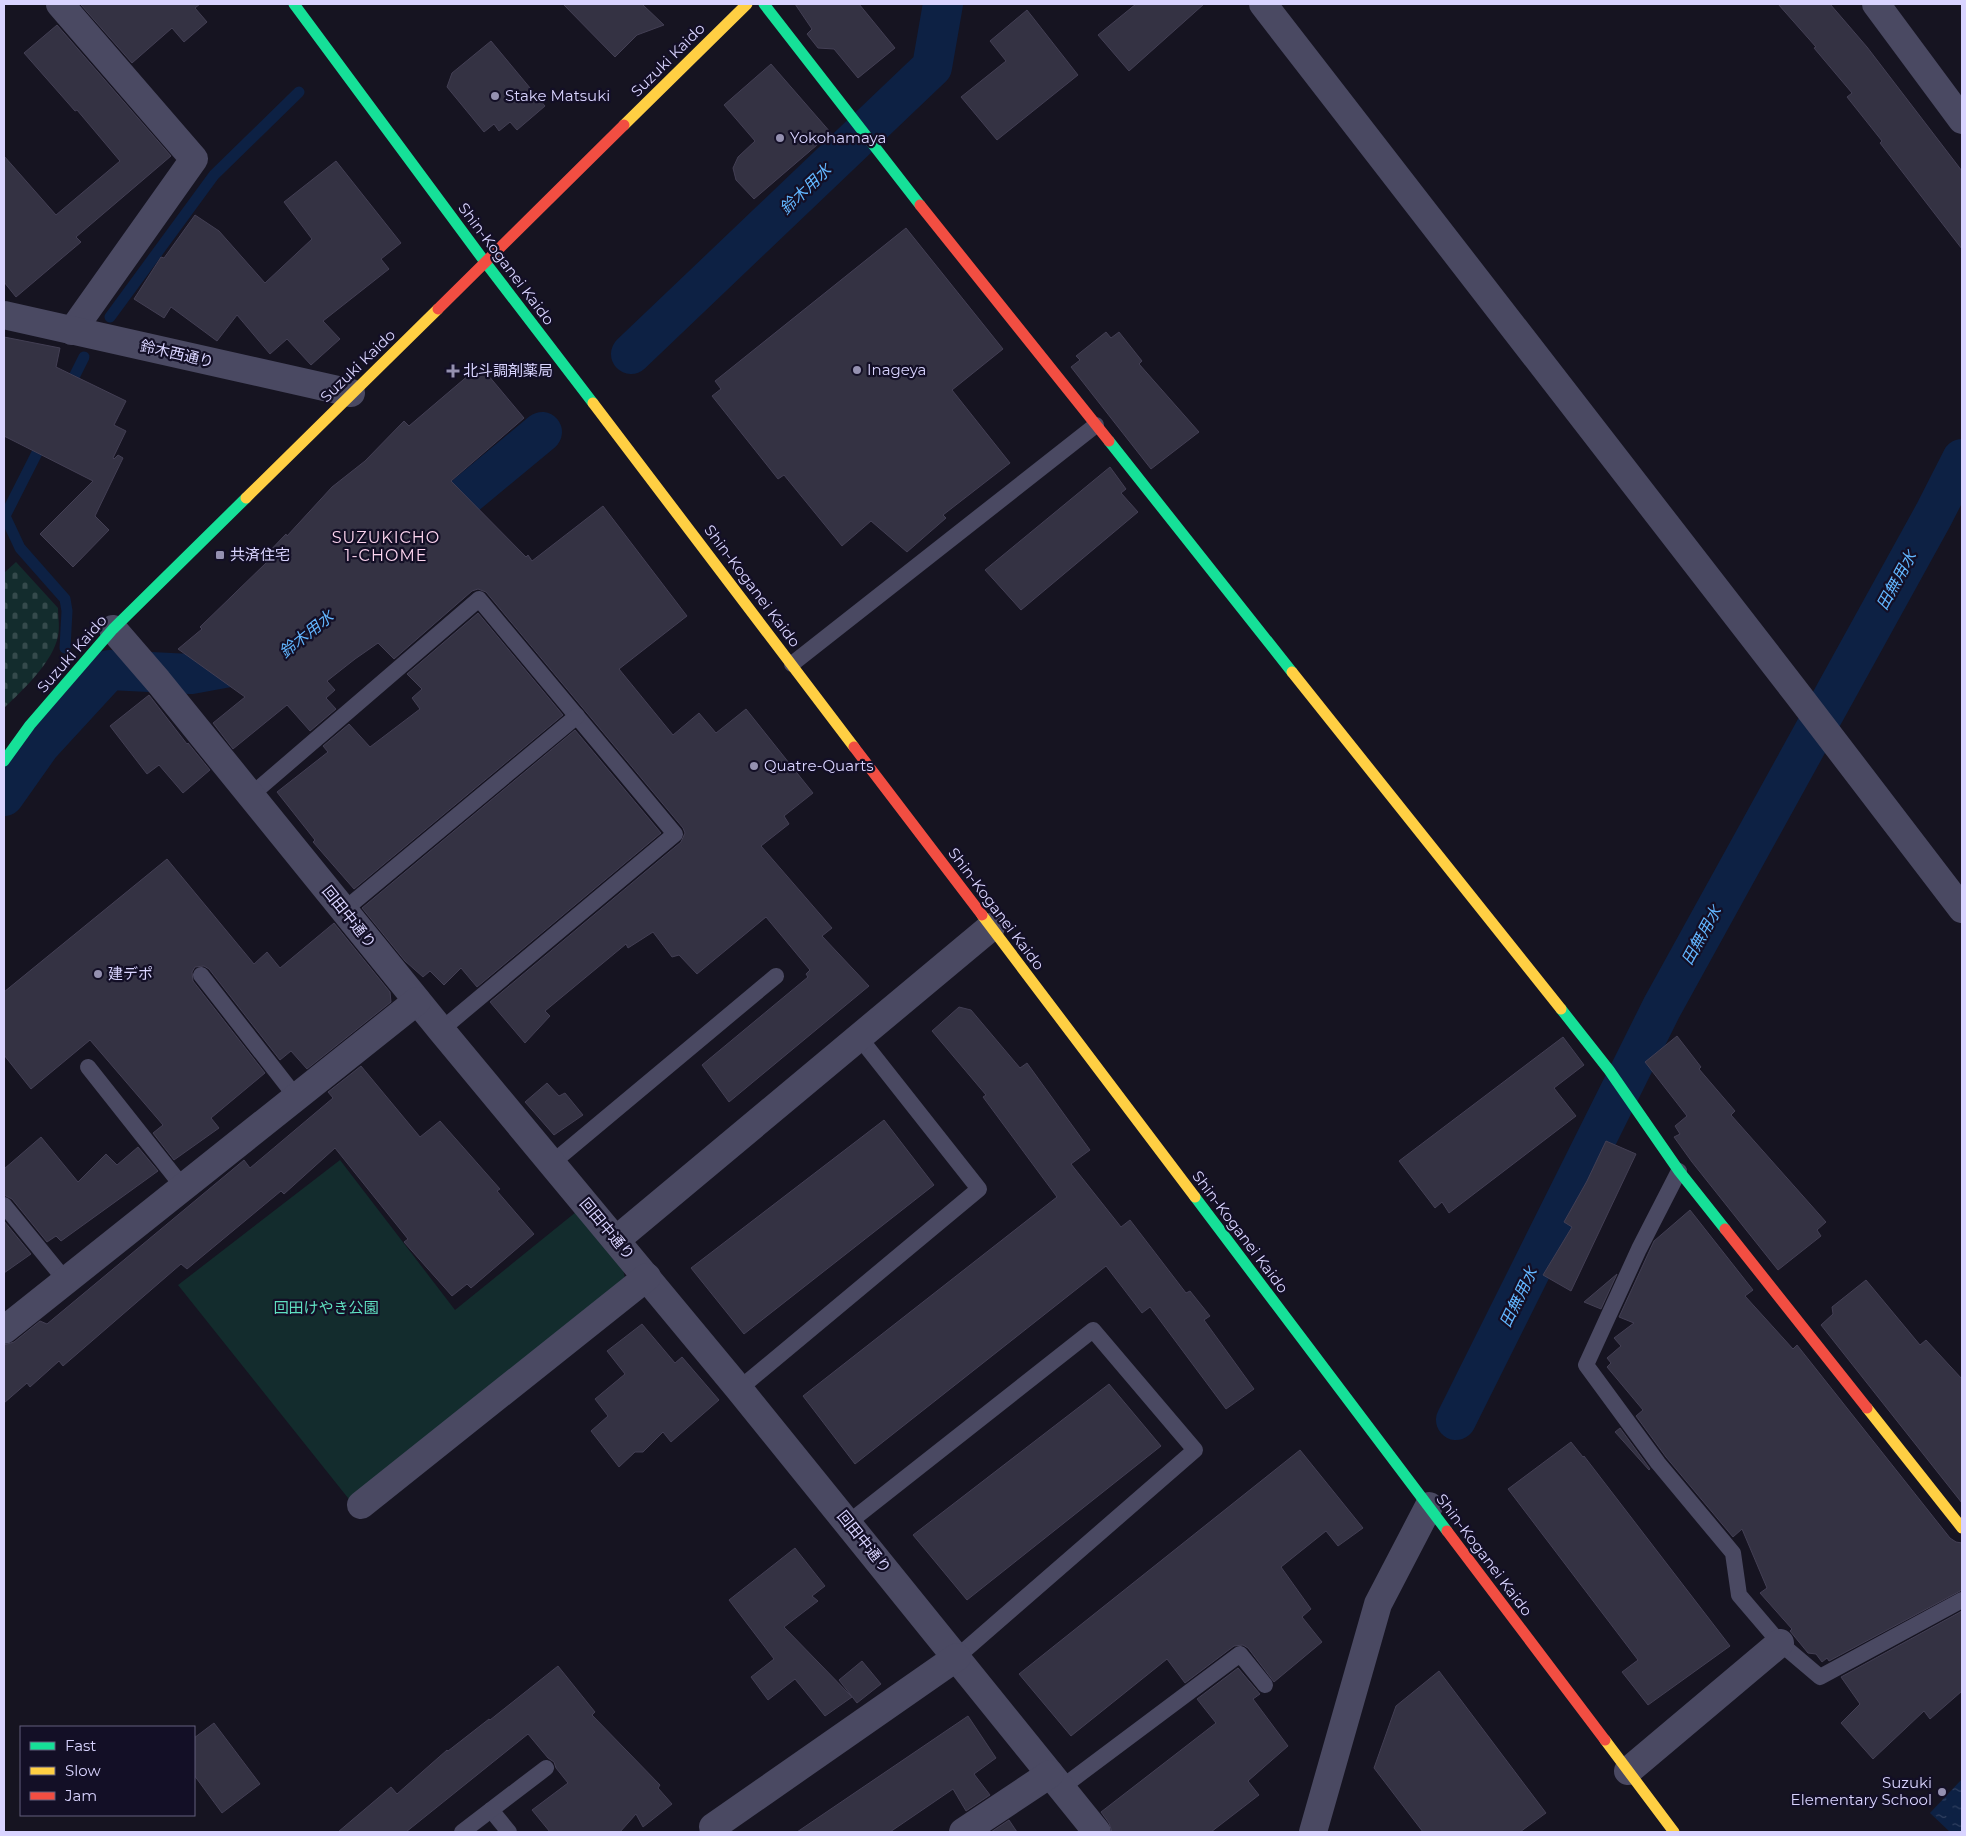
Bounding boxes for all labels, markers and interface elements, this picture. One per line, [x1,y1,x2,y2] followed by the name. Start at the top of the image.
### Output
[627,19,709,101] street label: Suzuki Kaido
[505,86,610,105] place label: Stake Matsuki
[489,90,501,102] marker: Stake Matsuki
[790,128,886,147] place label: Yokohamaya
[774,132,786,144] marker: Yokohamaya
[776,159,836,218] water label: 鈴木用水
[454,199,559,329] street label: Shin-Koganei Kaido
[316,325,399,406] street label: Suzuki Kaido
[138,336,216,371] street label: 鈴木西通り
[867,360,926,379] place label: Inageya
[463,361,553,380] place label: 北斗調剤薬局
[851,364,863,376] marker: Inageya
[447,365,459,377] marker: 北斗調剤薬局
[700,521,805,651] street label: Shin-Koganei Kaido
[332,528,440,565] district label: SUZUKICHO 1-CHOME
[230,545,290,564] place label: 共済住宅
[1873,546,1921,613] water label: 田無用水
[214,549,226,561] marker: 共済住宅
[275,606,339,662] water label: 鈴木用水
[33,611,111,696] street label: Suzuki Kaido
[764,756,874,775] place label: Quatre-Quarts
[748,760,760,772] marker: Quatre-Quarts
[944,844,1049,974] street label: Shin-Koganei Kaido
[318,882,380,952] street label: 回田中通り
[1678,901,1726,968] water label: 田無用水
[108,964,153,983] place label: 建デポ
[92,968,104,980] marker: 建デポ
[1188,1167,1293,1297] street label: Shin-Koganei Kaido
[576,1194,639,1264] street label: 回田中通り
[1496,1263,1542,1330] water label: 田無用水
[273,1298,379,1317] park label: 回田けやき公園
[1432,1490,1537,1620] street label: Shin-Koganei Kaido
[833,1507,895,1577] street label: 回田中通り
[20,1726,195,1816] legend
[65,1736,96,1755] text: Fast
[65,1761,101,1780] text: Slow
[1791,1773,1932,1809] place label: Suzuki Elementary School
[64,1786,97,1805] text: Jam
[1936,1786,1948,1798] marker: Suzuki Elementary School

